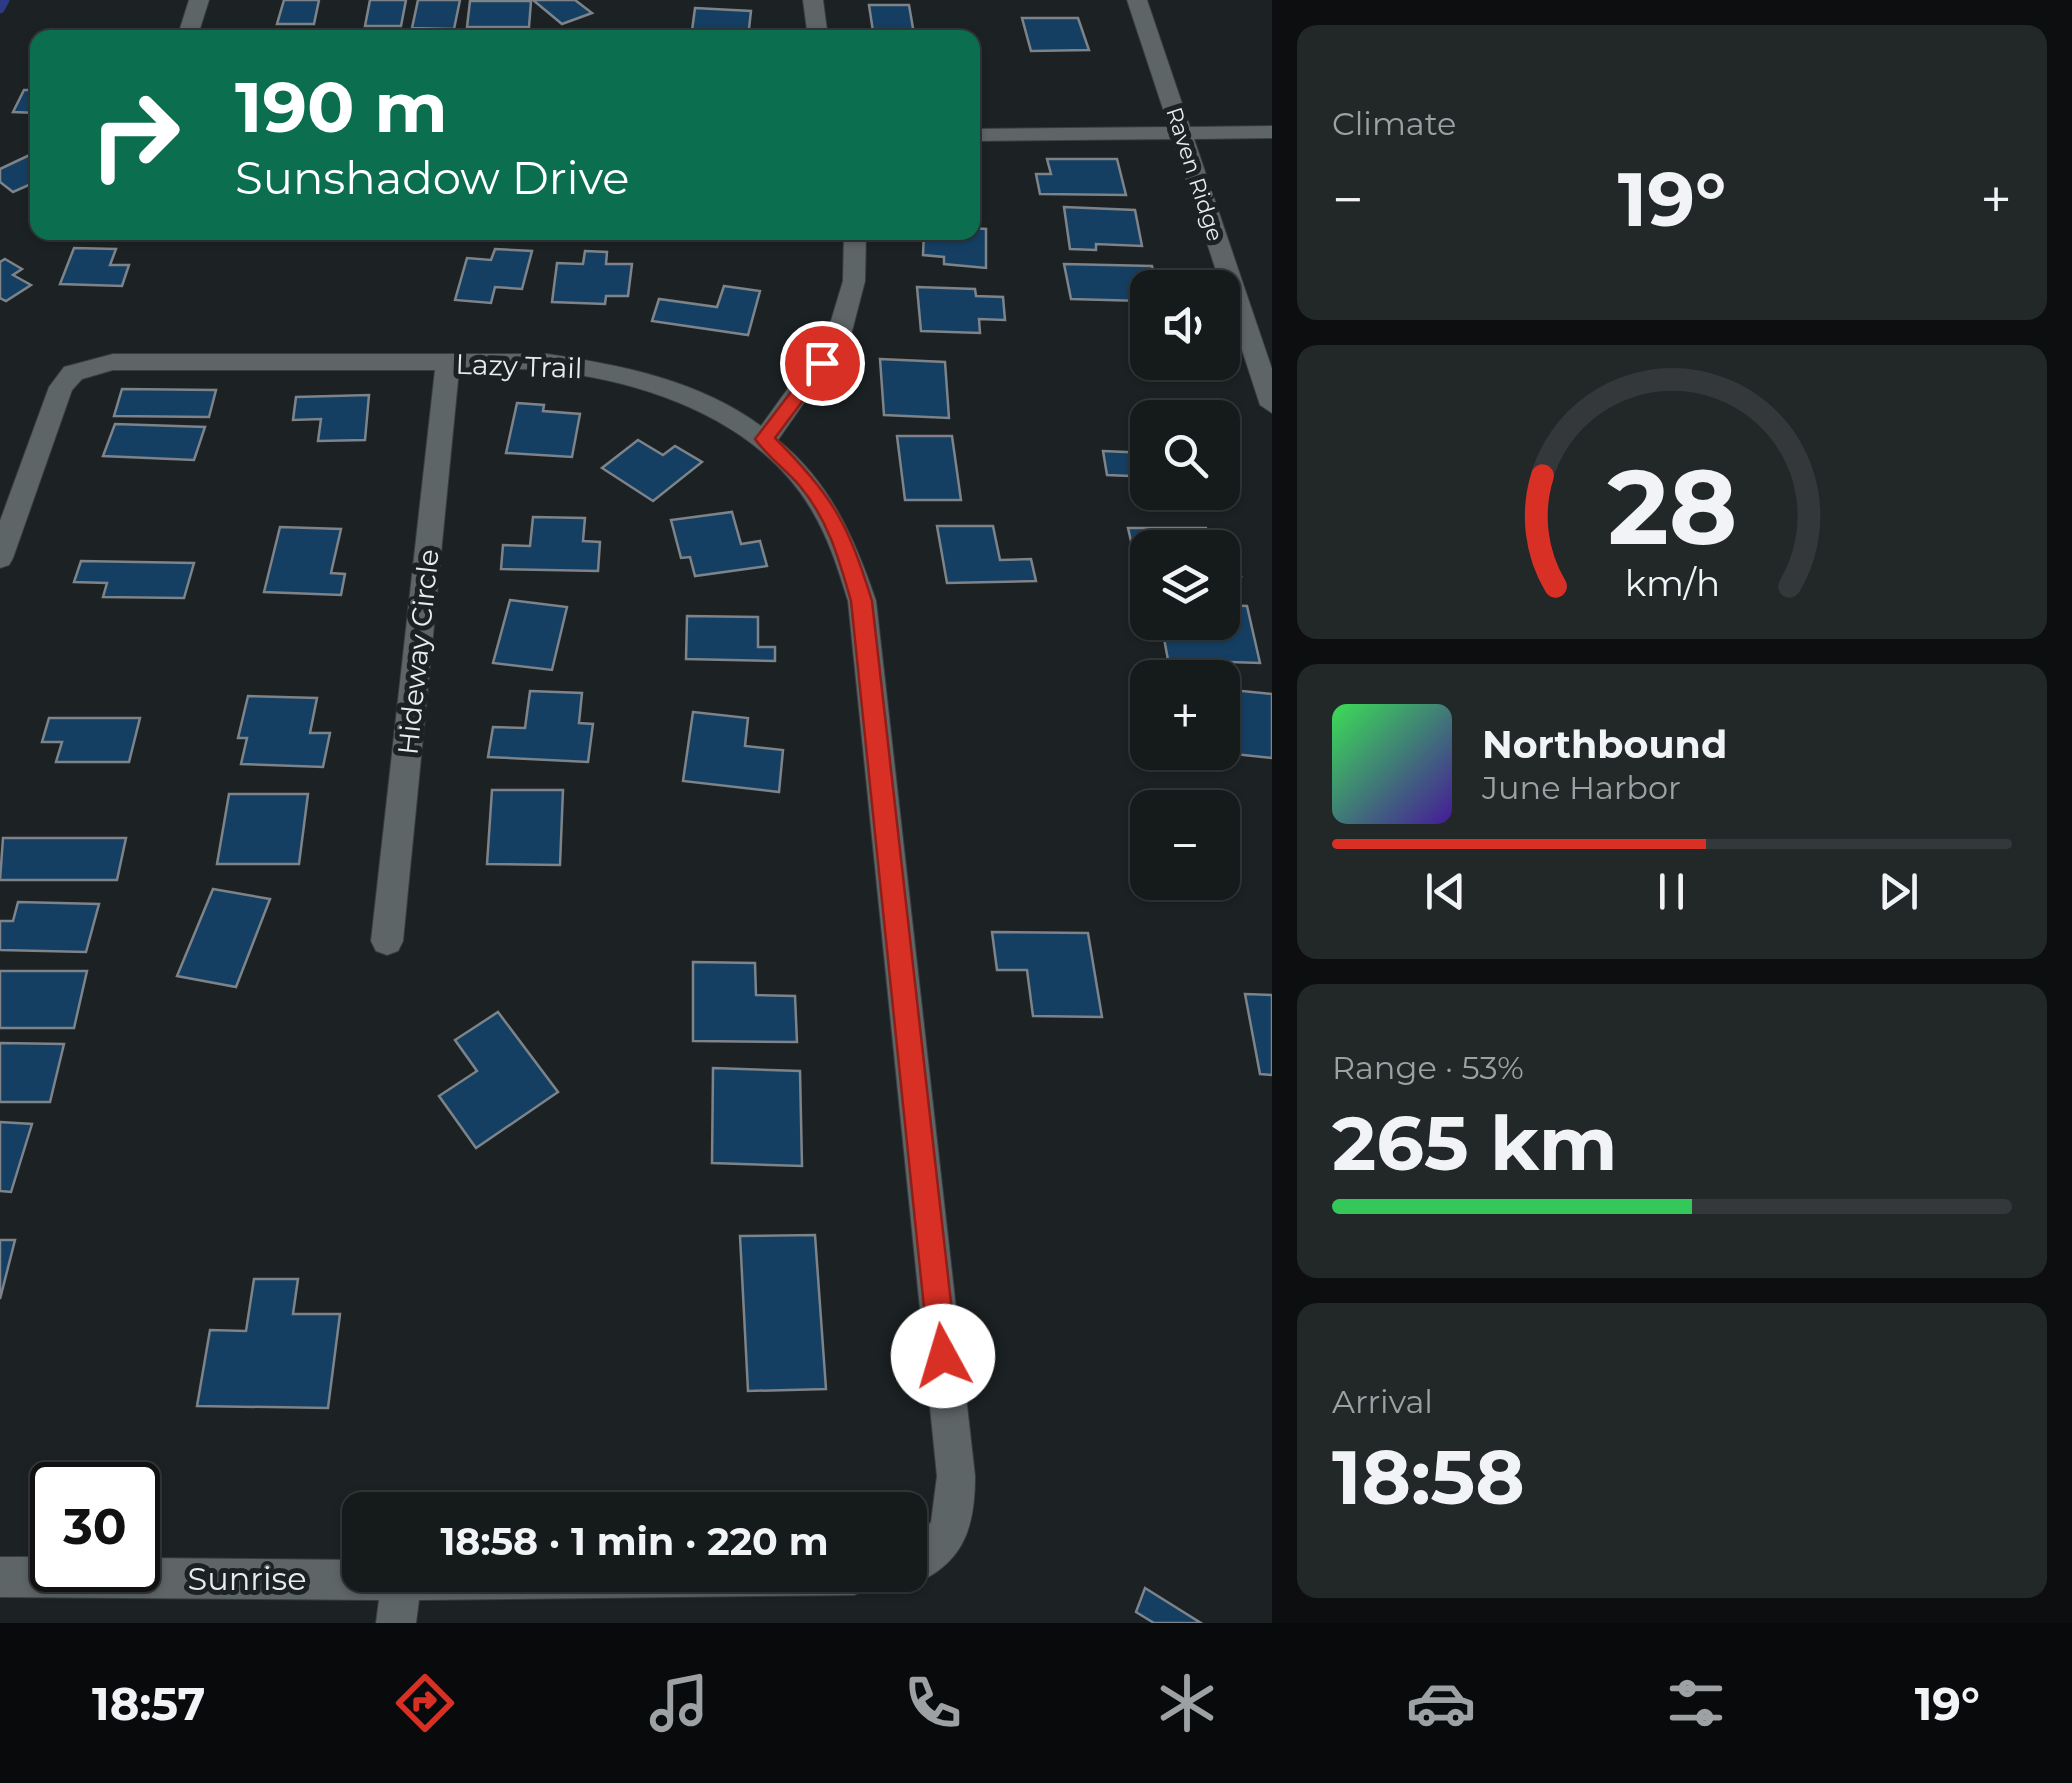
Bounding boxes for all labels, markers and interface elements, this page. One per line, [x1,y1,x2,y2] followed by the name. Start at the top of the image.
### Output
[235,64,448,150] text: 190 m
[70,70,200,200] icon: right
[1160,104,1229,245] street label: Raven Ridge
[1332,104,1456,143] text: Climate
[235,150,630,205] text: Sunshadow Drive
[1618,153,1726,245] text: 19°
[1332,166,1364,233] text: −
[1980,166,2012,233] text: +
[1130,270,1240,900] map controls
[1130,270,1240,380] button: sound
[780,321,865,406] pin
[795,336,850,391] icon: arrive
[455,347,583,385] street label: Lazy Trail
[1130,400,1240,510] button: search
[1607,443,1737,570] text: 28
[1130,530,1240,640] button: layers
[390,547,446,757] street label: Hideway Circle
[1624,561,1720,605] text: km/h
[1130,660,1240,770] button: +
[1482,721,1727,768] text: Northbound
[1482,768,1681,807] text: June Harbor
[1130,790,1240,900] button: −
[1418,864,1473,919] icon: previous
[1644,864,1699,919] icon: pause
[1871,864,1926,919] icon: next
[1332,1048,1524,1087] text: Range · 53%
[1332,1097,1617,1189] text: 265 km
[891,1304,995,1408] position arrow
[1332,1382,1433,1421] text: Arrival
[1332,1431,1525,1523] text: 18:58
[30,1462,160,1592] speed limit sign: 30
[440,1518,829,1565] text: 18:58 · 1 min · 220 m
[188,1559,306,1598] street label: Sunrise
[390,1668,460,1738] icon: directions
[644,1668,714,1738] icon: music
[898,1668,968,1738] icon: phone
[1152,1668,1222,1738] icon: climate
[1406,1668,1476,1738] icon: car
[1661,1668,1731,1738] icon: filters
[92,1676,205,1731] text: 18:57
[1915,1676,1980,1731] text: 19°

